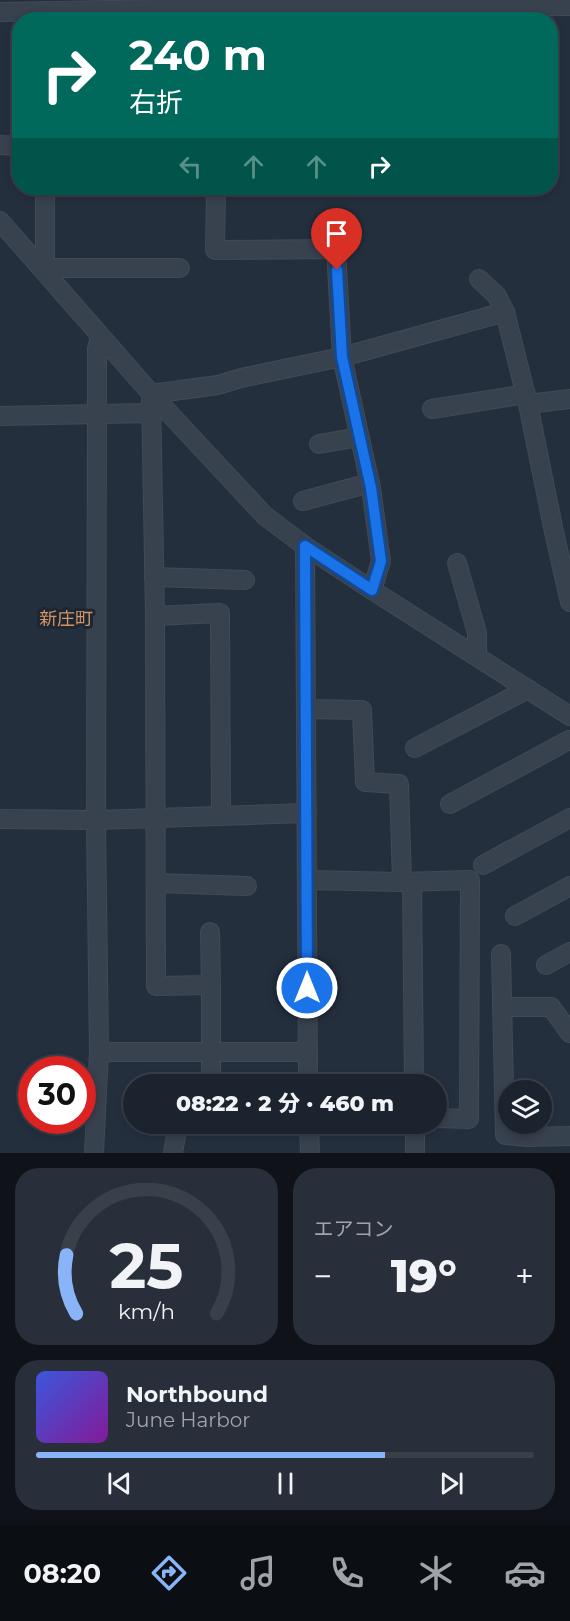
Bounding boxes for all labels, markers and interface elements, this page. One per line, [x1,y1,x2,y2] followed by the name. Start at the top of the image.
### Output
[129,29,267,81] text: 240 m
[30,36,108,114] icon: right
[129,86,183,119] text: 右折
[174,150,207,183] icon: left
[237,150,270,183] icon: ahead
[300,150,333,183] icon: ahead
[363,150,396,183] icon: right
[311,208,362,270] pin
[320,217,353,250] icon: arrive
[39,608,93,630] district label: 新庄町
[275,956,339,1020] position arrow
[18,1056,96,1134] speed limit sign: 30
[498,1080,552,1134] map controls
[498,1080,552,1134] button: layers
[176,1090,394,1117] text: 08:22 · 2 分 · 460 m
[314,1217,394,1241] text: エアコン
[109,1228,183,1304] text: 25
[391,1248,457,1303] text: 19°
[314,1256,332,1296] text: −
[515,1256,534,1296] text: +
[118,1298,175,1324] text: km/h
[126,1381,268,1408] text: Northbound
[126,1408,250,1432] text: June Harbor
[103,1467,136,1500] icon: previous
[269,1467,302,1500] icon: pause
[435,1467,468,1500] icon: next
[148,1552,190,1594] icon: directions
[237,1552,279,1594] icon: music
[326,1552,368,1594] icon: phone
[415,1552,457,1594] icon: climate
[504,1552,546,1594] icon: car
[24,1557,101,1590] text: 08:20

